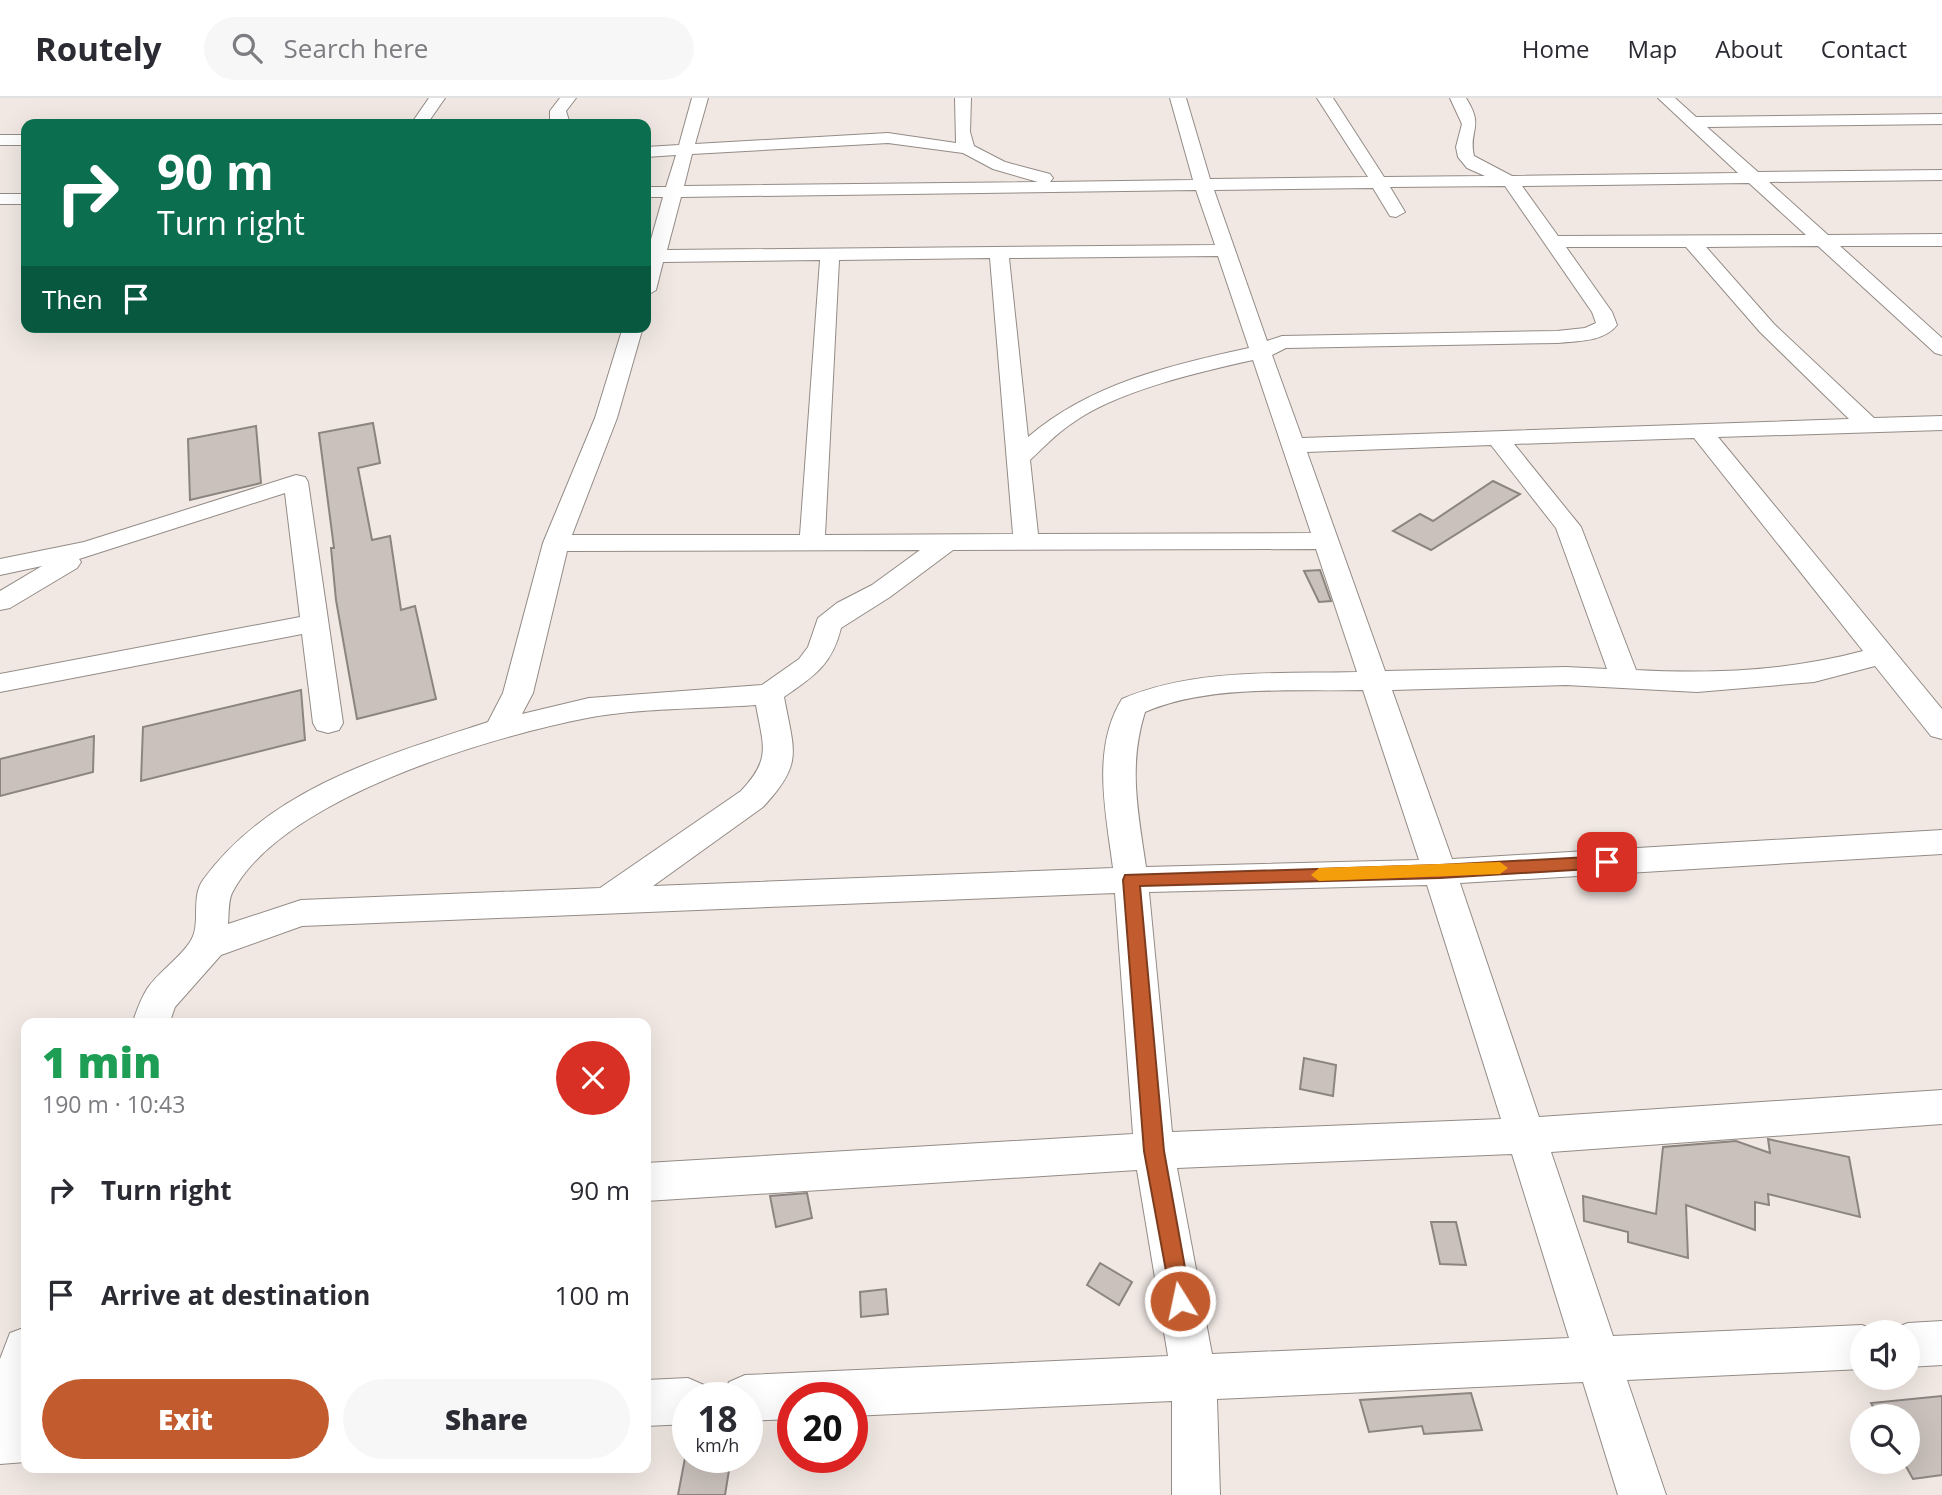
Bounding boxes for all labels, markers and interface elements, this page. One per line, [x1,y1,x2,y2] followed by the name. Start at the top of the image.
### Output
[204,17,694,80] search box
[35,26,162,71] text: Routely
[228,29,266,67] icon: search
[284,30,428,66] text: Search here
[1522,32,1590,65] text: Home
[1628,32,1677,65] text: Map
[1715,32,1783,65] text: About
[1821,32,1907,65] text: Contact
[157,138,274,204] text: 90 m
[42,147,133,238] icon: right
[157,201,305,244] text: Turn right
[117,280,155,318] icon: arrive
[42,281,103,317] text: Then
[1577,832,1637,892] pin
[1588,843,1626,881] icon: arrive
[42,1033,161,1090] text: 1 min
[556,1041,630,1115] button: close
[42,1088,185,1120] text: 190 m · 10:43
[42,1171,80,1209] icon: right
[101,1172,232,1208] text: Turn right
[569,1172,630,1208] text: 90 m
[1143,1264,1217,1338] position arrow
[42,1276,80,1314] icon: arrive
[101,1277,370,1313] text: Arrive at destination
[555,1277,630,1313] text: 100 m
[1850,1320,1920,1474] map controls
[1850,1320,1920,1390] button: sound
[42,1379,329,1459] button: Exit
[343,1379,630,1459] button: Share
[777,1382,868,1473] speed limit sign: 20
[697,1395,738,1442] text: 18
[1850,1404,1920,1474] button: search
[696,1433,739,1457] text: km/h

